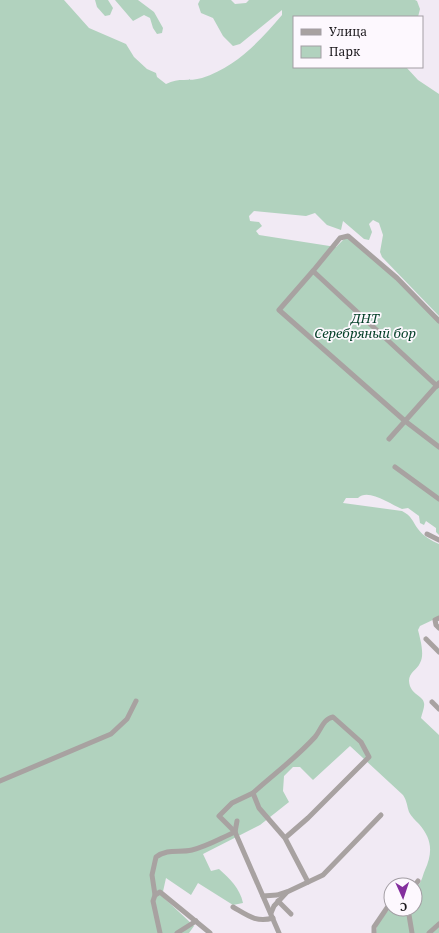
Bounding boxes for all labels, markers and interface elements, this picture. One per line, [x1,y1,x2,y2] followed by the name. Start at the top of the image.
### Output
[293,16,423,68] legend
[329,23,367,40] text: Улица
[329,43,361,60] text: Парк
[314,309,416,342] park label: ДНТ Серебряный бор
[383,877,423,917] north arrow
[400,900,408,915] text: С

